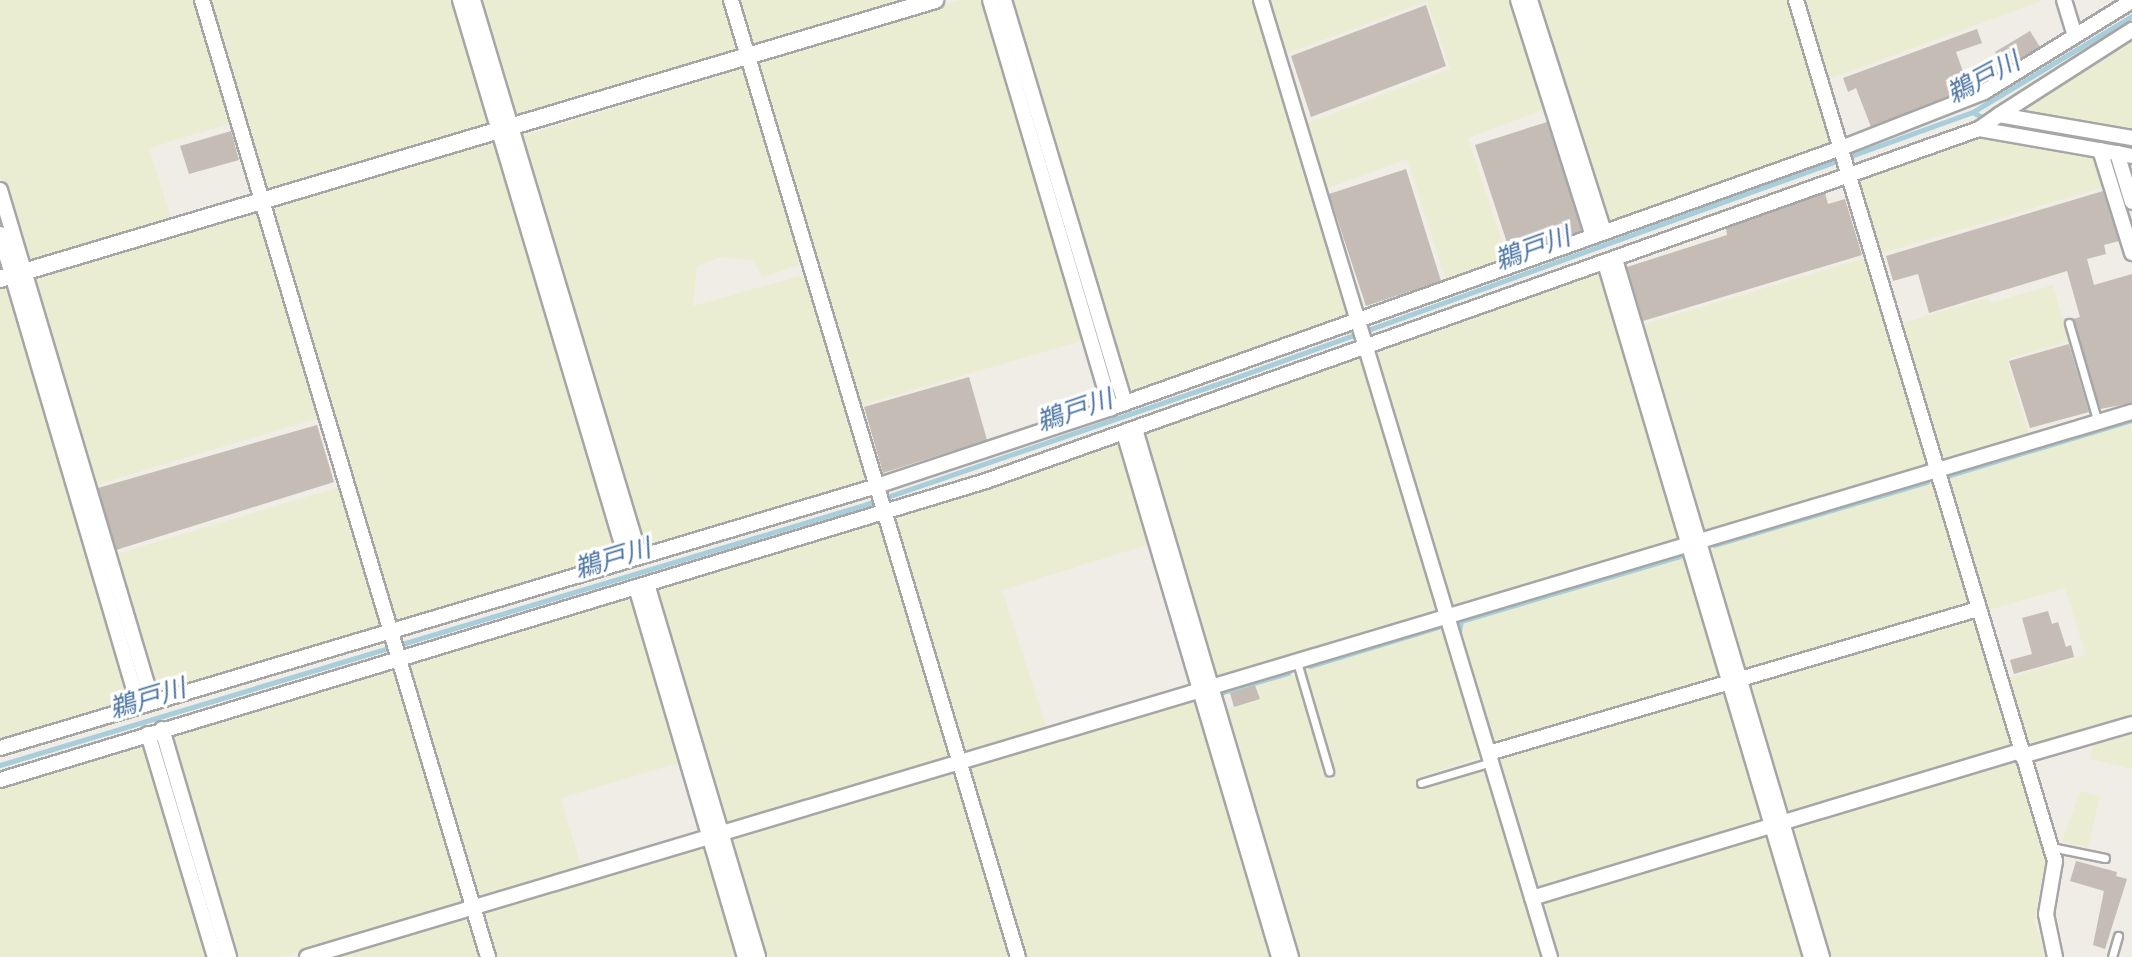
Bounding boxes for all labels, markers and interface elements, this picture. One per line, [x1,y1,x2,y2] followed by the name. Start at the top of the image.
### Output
[1942,47,2026,111] water label: 鵜戸川
[1491,222,1575,278] water label: 鵜戸川
[1033,385,1117,439] water label: 鵜戸川
[571,534,655,586] water label: 鵜戸川
[106,674,190,726] water label: 鵜戸川

